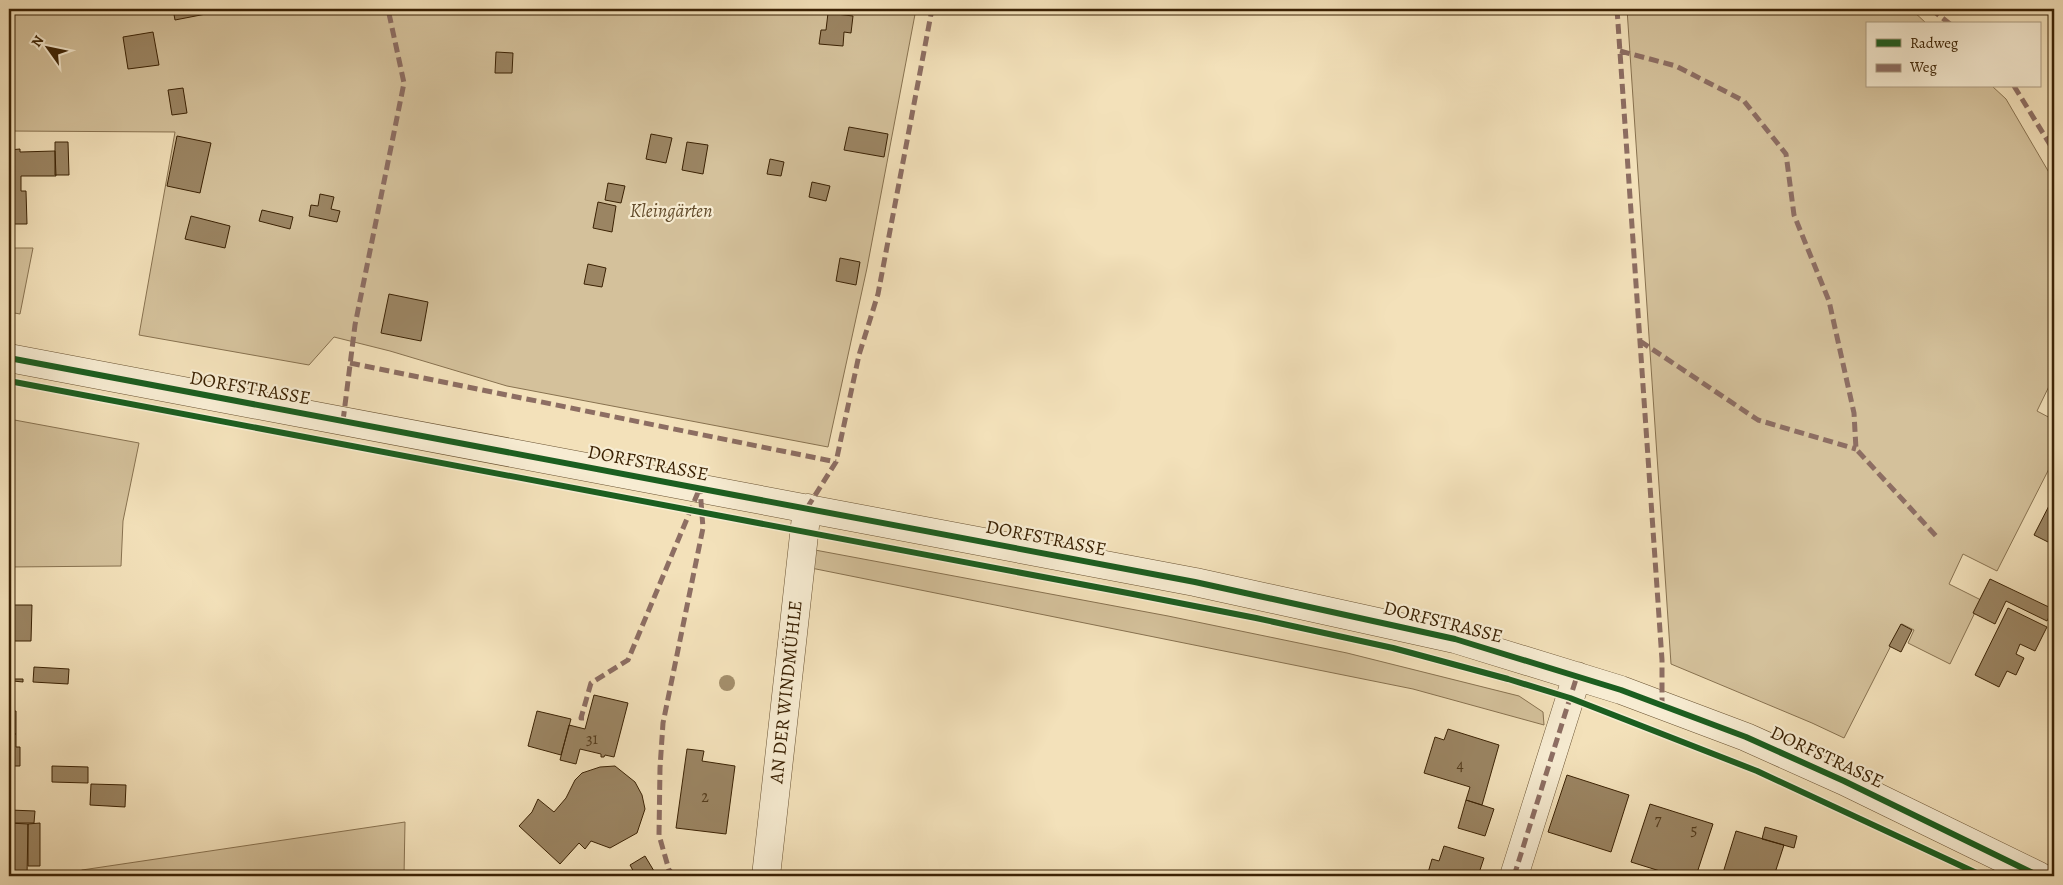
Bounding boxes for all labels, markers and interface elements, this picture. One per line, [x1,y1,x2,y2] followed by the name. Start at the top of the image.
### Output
[22,22,72,72] north arrow
[1866,22,2040,88] legend
[27,32,48,51] text: N
[1910,33,1959,53] text: Radweg
[1909,57,1937,77] text: Weg
[630,198,712,224] park label: Kleingärten
[187,365,313,411] street label: DORFSTRASSE
[585,439,711,487] street label: DORFSTRASSE
[983,514,1109,562] street label: DORFSTRASSE
[1380,595,1506,649] street label: DORFSTRASSE
[763,599,809,786] street label: AN DER WINDMÜHLE
[1766,719,1888,795] street label: DORFSTRASSE
[586,728,599,750] house number: 31
[1456,754,1464,776] house number: 4
[701,786,709,808] house number: 2
[1655,809,1662,831] house number: 7
[1691,819,1698,841] house number: 5

